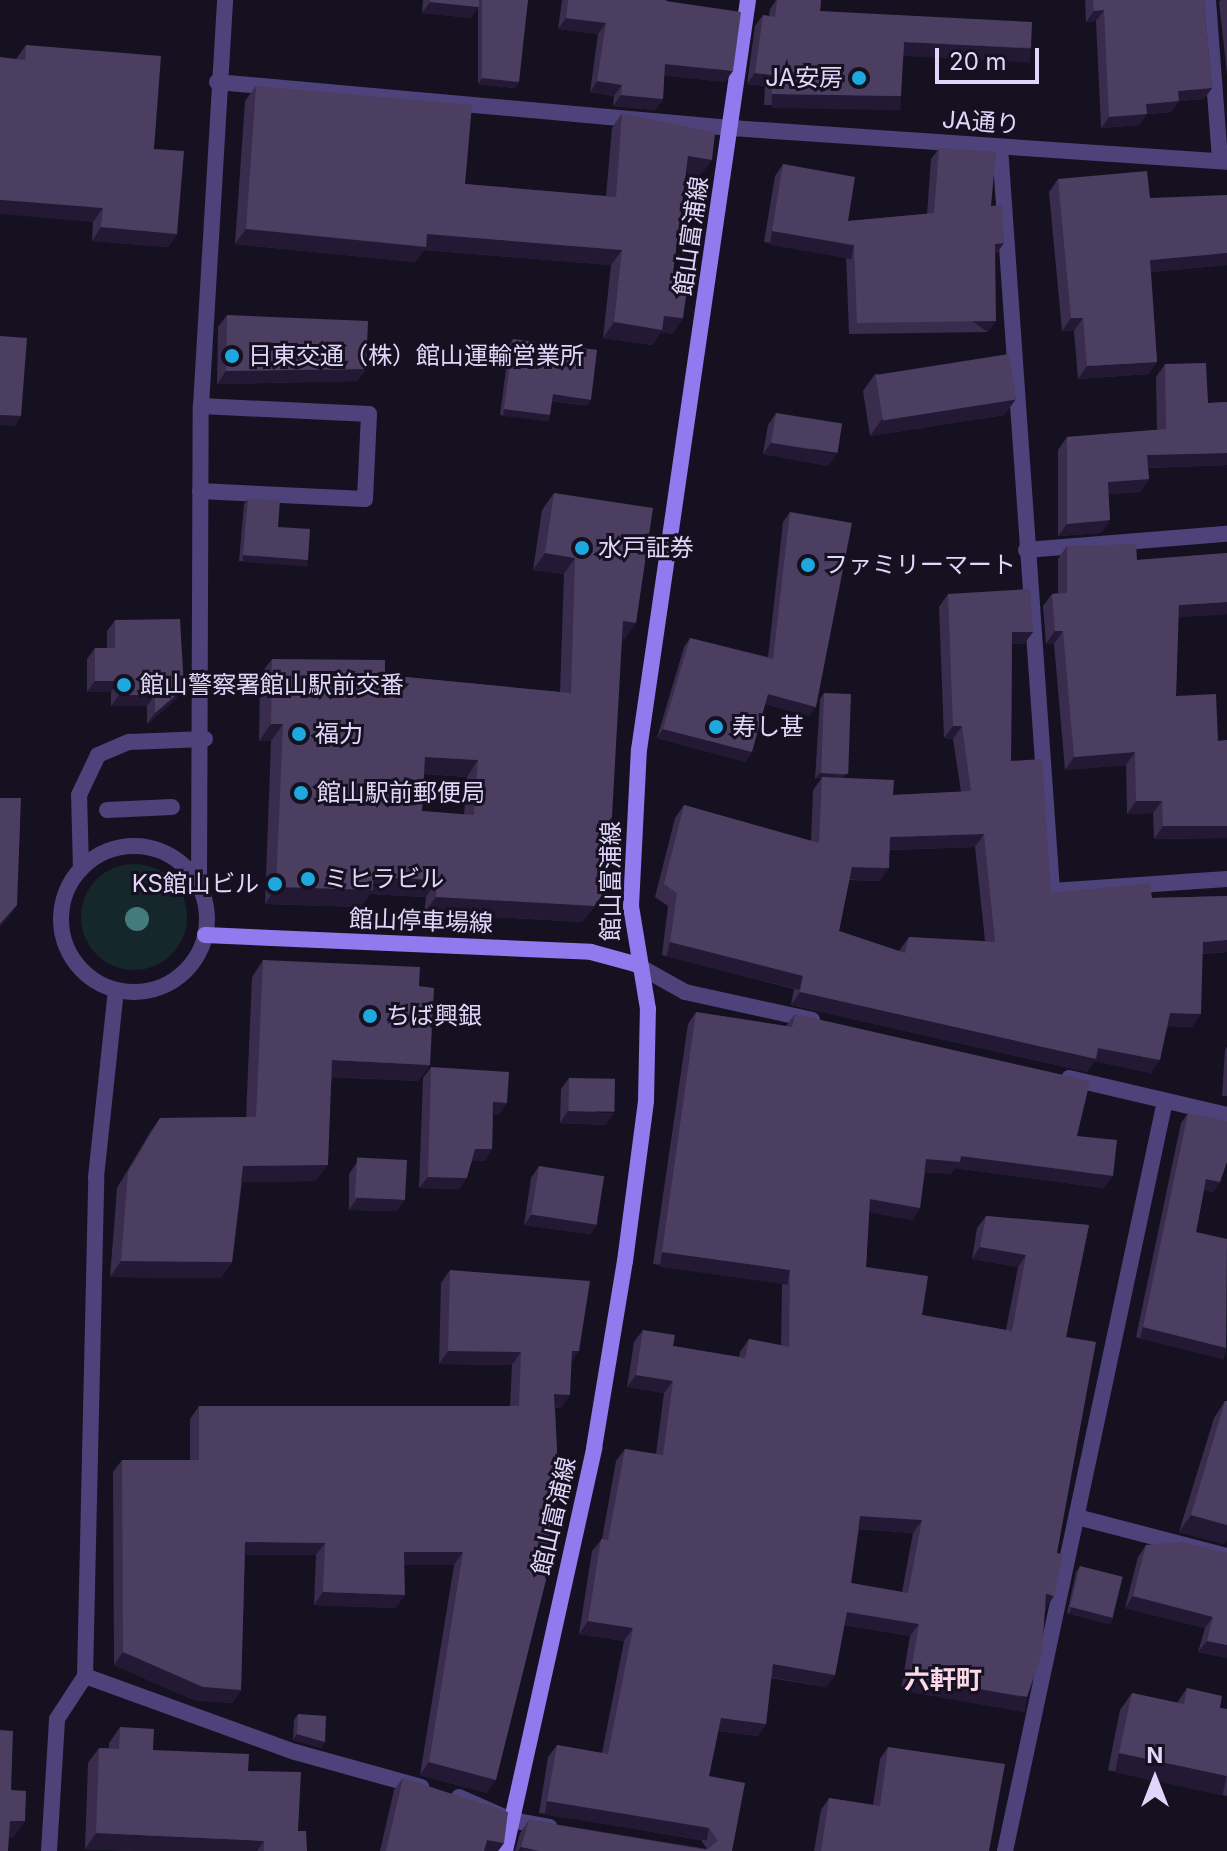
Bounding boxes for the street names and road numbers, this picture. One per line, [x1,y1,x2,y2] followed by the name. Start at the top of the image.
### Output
[941,105,1021,139] street label: JA通り
[668,175,714,297] street label: 館山富浦線
[597,821,625,941] street label: 館山富浦線
[349,904,493,938] street label: 館山停車場線
[526,1454,582,1578] street label: 館山富浦線

